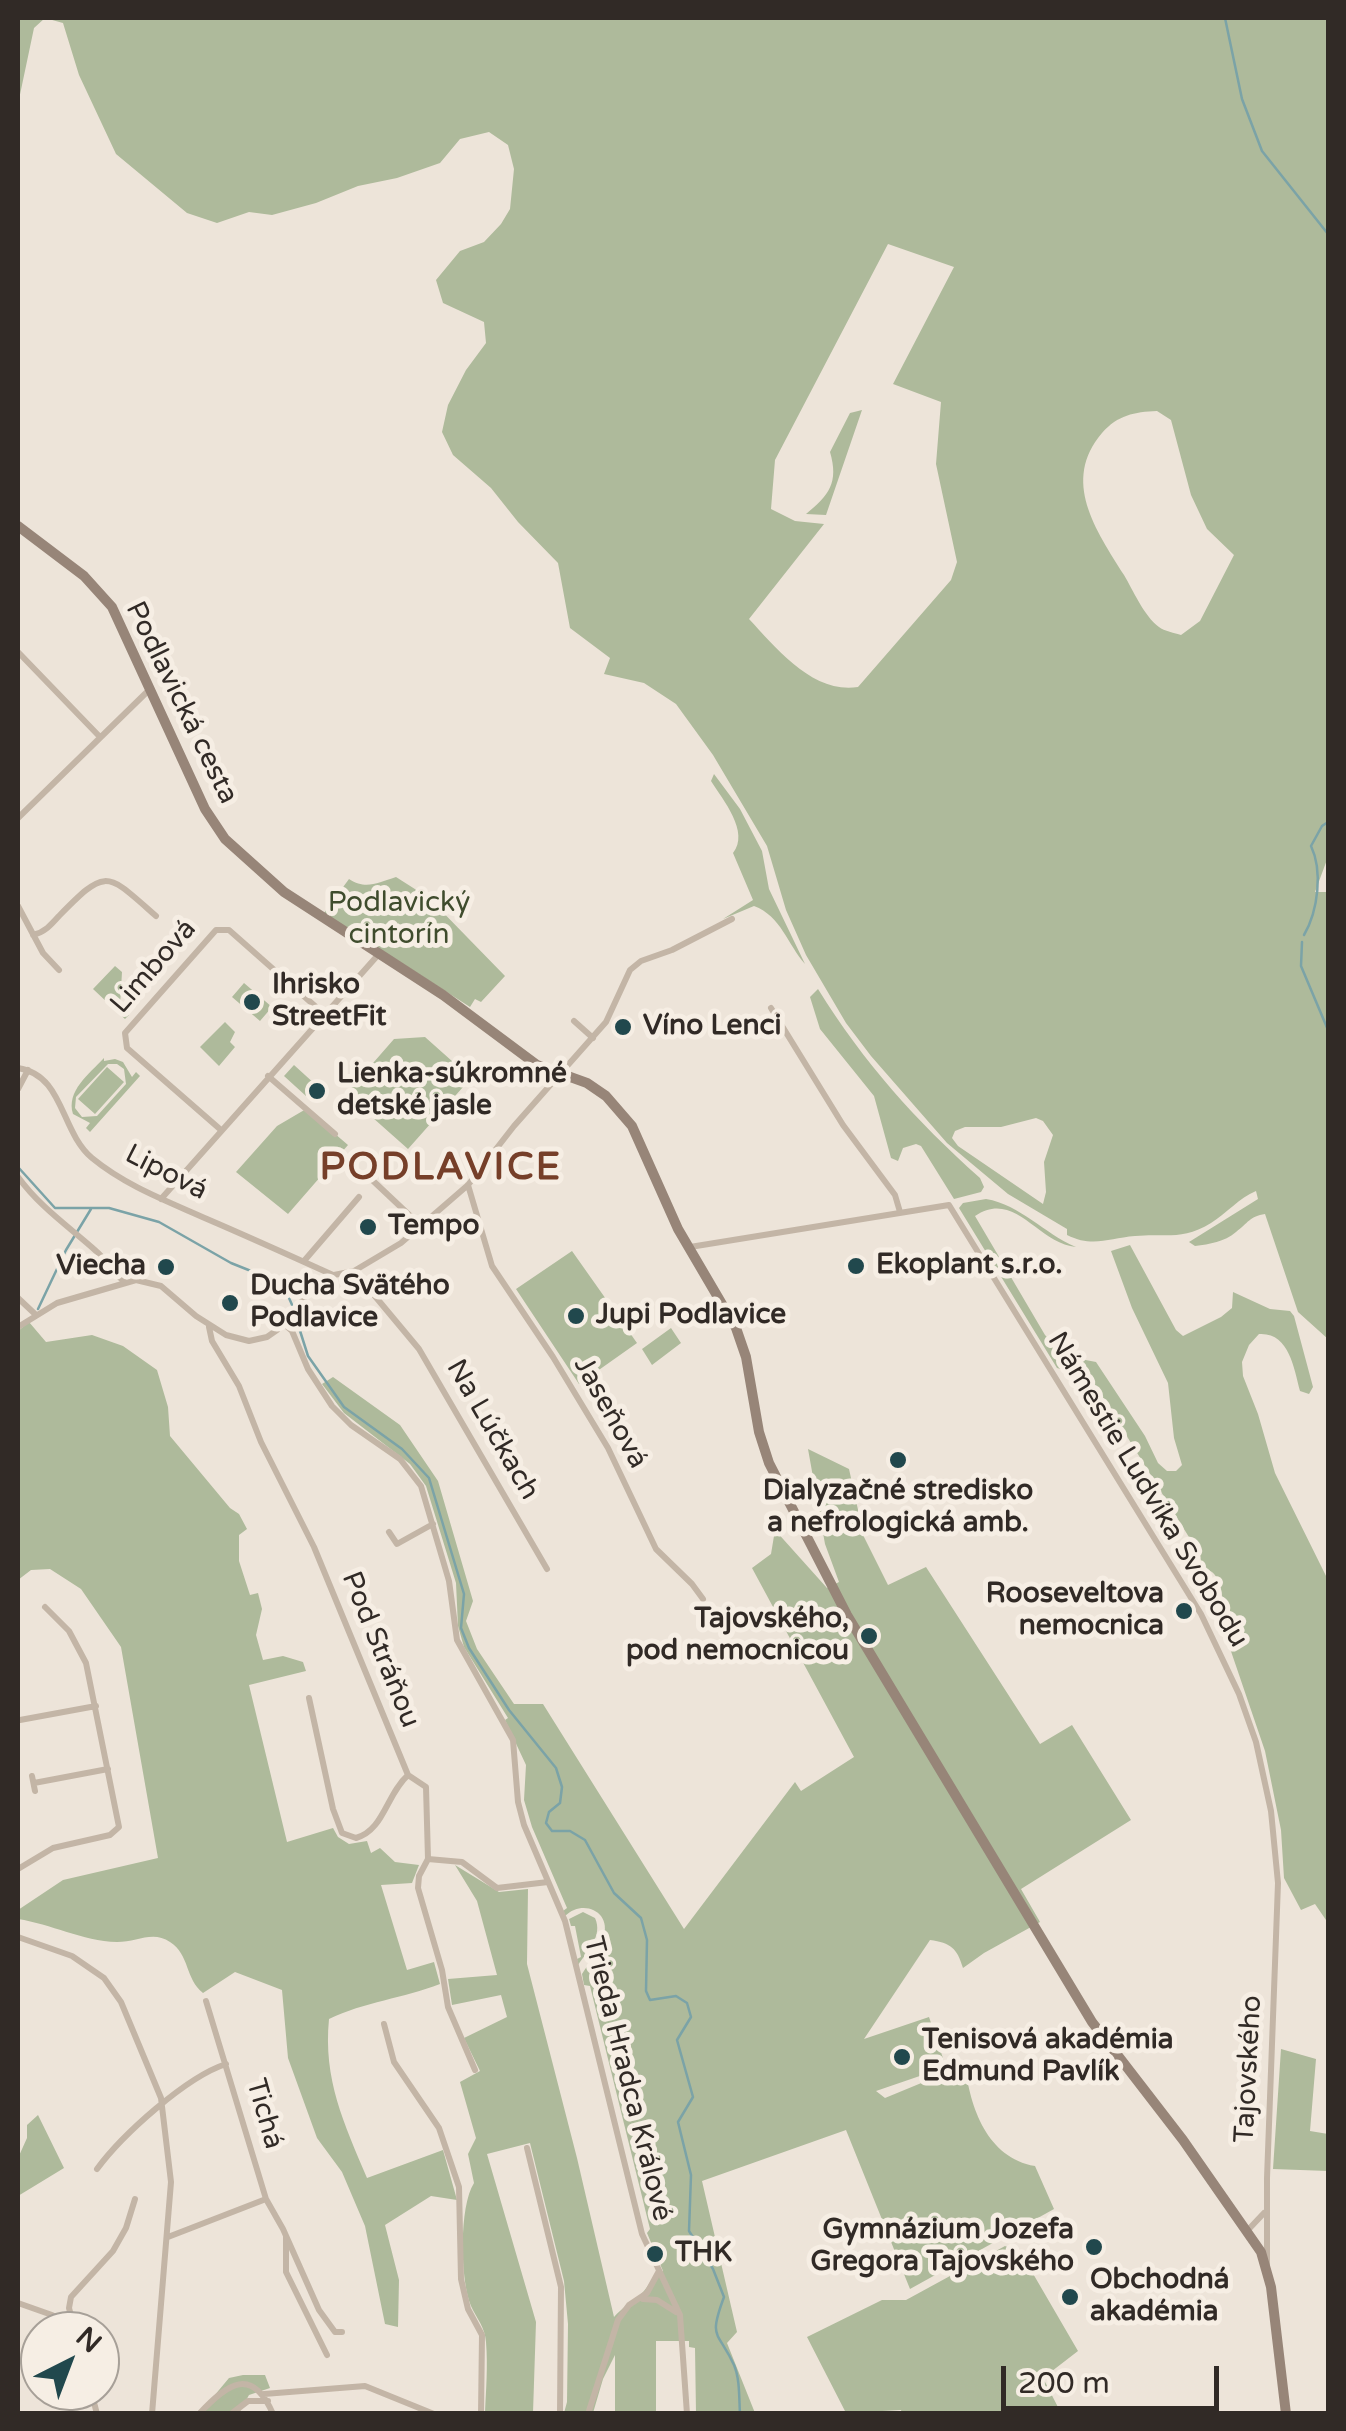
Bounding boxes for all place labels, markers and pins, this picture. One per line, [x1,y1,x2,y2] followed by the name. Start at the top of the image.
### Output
[272,969,386,1035] place label: Ihrisko StreetFit
[241,991,263,1013] marker: Ihrisko StreetFit
[643,1010,781,1044] place label: Víno Lenci
[612,1016,634,1038] marker: Víno Lenci
[337,1058,567,1124] place label: Lienka-súkromné detské jasle
[306,1080,328,1102] marker: Lienka-súkromné detské jasle
[388,1210,480,1244] place label: Tempo
[357,1216,379,1238] marker: Tempo
[876,1249,1063,1283] place label: Ekoplant s.r.o.
[56,1250,146,1284] place label: Viecha
[845,1255,867,1277] marker: Ekoplant s.r.o.
[155,1256,177,1278] marker: Viecha
[250,1270,450,1336] place label: Ducha Svätého Podlavice
[219,1292,241,1314] marker: Ducha Svätého Podlavice
[596,1299,786,1333] place label: Jupi Podlavice
[565,1305,587,1327] marker: Jupi Podlavice
[887,1449,909,1471] marker: Dialyzačné stredisko a nefrologická amb.
[763,1475,1033,1541] place label: Dialyzačné stredisko a nefrologická amb.
[986,1578,1164,1644] place label: Rooseveltova nemocnica
[1173,1600,1195,1622] marker: Rooseveltova nemocnica
[626,1603,849,1669] place label: Tajovského, pod nemocnicou
[858,1625,880,1647] marker: Tajovského, pod nemocnicou
[922,2024,1173,2090] place label: Tenisová akadémia Edmund Pavlík
[891,2046,913,2068] marker: Tenisová akadémia Edmund Pavlík
[811,2214,1074,2280] place label: Gymnázium Jozefa Gregora Tajovského
[1083,2236,1105,2258] marker: Gymnázium Jozefa Gregora Tajovského
[675,2237,732,2271] place label: THK
[644,2243,666,2265] marker: THK
[1090,2264,1230,2330] place label: Obchodná akadémia
[1059,2286,1081,2308] marker: Obchodná akadémia

